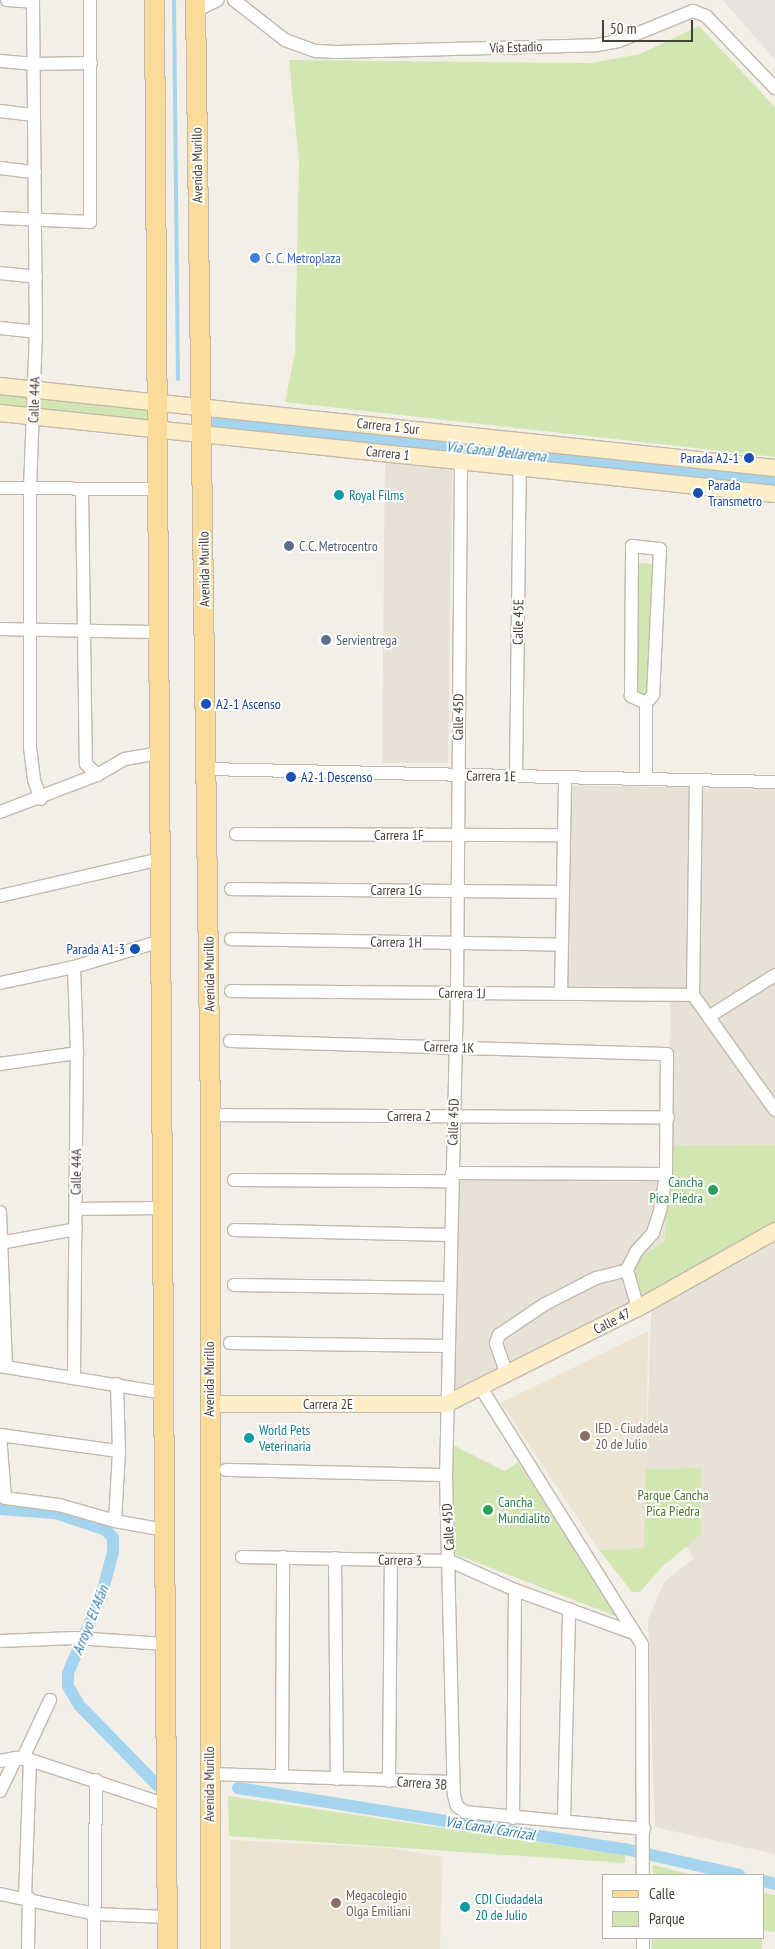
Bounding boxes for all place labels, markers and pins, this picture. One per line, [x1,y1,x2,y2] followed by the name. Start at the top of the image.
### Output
[265,250,343,266] place label: C. C. Metroplaza
[249,252,261,264] marker: C. C. Metroplaza
[680,450,739,466] place label: Parada A2-1
[743,452,755,464] marker: Parada A2-1
[708,477,762,510] place label: Parada Transmetro
[349,487,404,503] place label: Royal Films
[692,487,704,499] marker: Parada Transmetro
[333,489,345,501] marker: Royal Films
[299,538,379,554] place label: C.C. Metrocentro
[283,540,295,552] marker: C.C. Metrocentro
[336,632,397,648] place label: Servientrega
[320,634,332,646] marker: Servientrega
[216,696,281,712] place label: A2-1 Ascenso
[200,698,212,710] marker: A2-1 Ascenso
[301,769,373,785] place label: A2-1 Descenso
[285,771,297,783] marker: A2-1 Descenso
[66,941,125,957] place label: Parada A1-3
[129,943,141,955] marker: Parada A1-3
[649,1174,703,1206] place label: Cancha Pica Piedra
[707,1184,719,1196] marker: Cancha Pica Piedra
[595,1420,670,1452] place label: IED - Ciudadela 20 de Julio
[259,1422,311,1454] place label: World Pets Veterinaria
[579,1430,591,1442] marker: IED - Ciudadela 20 de Julio
[243,1432,255,1444] marker: World Pets Veterinaria
[498,1494,550,1526] place label: Cancha Mundialito
[482,1504,494,1516] marker: Cancha Mundialito
[346,1887,411,1920] place label: Megacolegio Olga Emiliani
[475,1891,543,1924] place label: CDI Ciudadela 20 de Julio
[330,1897,342,1909] marker: Megacolegio Olga Emiliani
[459,1901,471,1913] marker: CDI Ciudadela 20 de Julio

